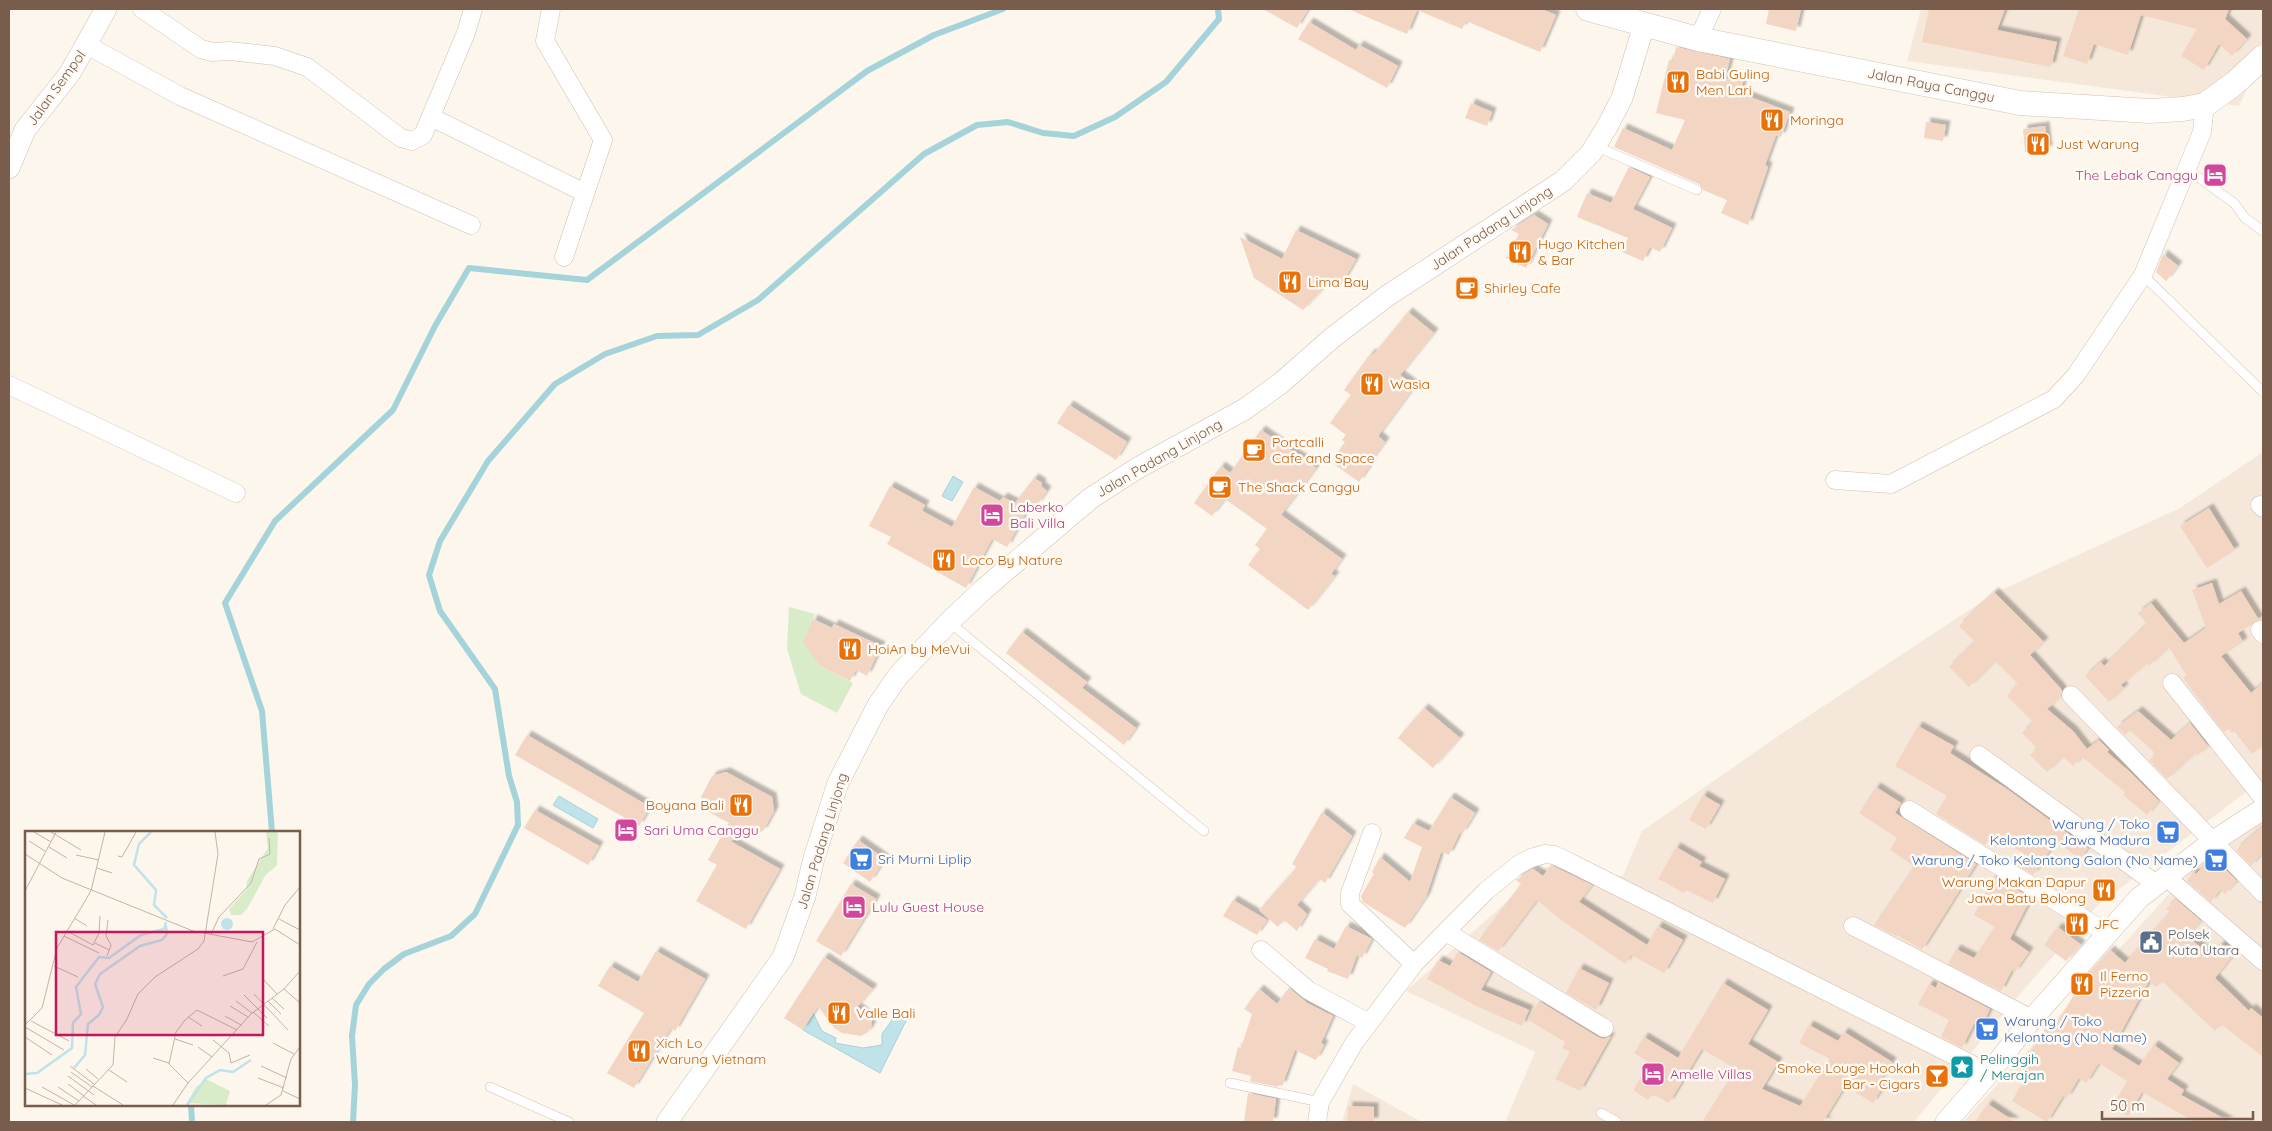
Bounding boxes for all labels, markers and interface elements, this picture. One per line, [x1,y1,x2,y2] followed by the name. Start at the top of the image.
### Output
[23,47,89,129] street label: Jalan Sempol
[1866,64,1996,106] street label: Jalan Raya Canggu
[1696,65,1770,99] place label: Babi Guling Men Lari
[1665,69,1691,95] restaurant icon: Babi Guling Men Lari
[1759,107,1785,133] restaurant icon: Moringa
[1790,111,1844,129] place label: Moringa
[2025,131,2051,157] restaurant icon: Just Warung
[2056,135,2139,153] place label: Just Warung
[2202,162,2228,188] hotel icon: The Lebak Canggu
[2075,166,2198,184] place label: The Lebak Canggu
[1427,182,1555,274] street label: Jalan Padang Linjong
[1538,235,1625,269] place label: Hugo Kitchen & Bar
[1507,239,1533,265] restaurant icon: Hugo Kitchen & Bar
[1277,269,1303,295] restaurant icon: Lima Bay
[1308,273,1369,291] place label: Lima Bay
[1454,275,1480,301] cafe icon: Shirley Cafe
[1484,279,1561,297] place label: Shirley Cafe
[1359,371,1385,397] restaurant icon: Wasia
[1390,375,1430,393] place label: Wasia
[1093,415,1225,501] street label: Jalan Padang Linjong
[1272,433,1375,467] place label: Portcalli Cafe and Space
[1241,437,1267,463] cafe icon: Portcalli Cafe and Space
[1207,474,1233,500] cafe icon: The Shack Canggu
[1238,478,1360,496] place label: The Shack Canggu
[1010,498,1065,532] place label: Laberko Bali Villa
[979,502,1005,528] hotel icon: Laberko Bali Villa
[931,547,957,573] restaurant icon: Loco By Nature
[962,551,1063,569] place label: Loco By Nature
[837,636,863,662] restaurant icon: HoiAn by MeVui
[868,640,970,658] place label: HoiAn by MeVui
[793,770,851,912] street label: Jalan Padang Linjong
[728,792,754,818] restaurant icon: Boyana Bali
[646,796,724,814] place label: Boyana Bali
[1990,815,2150,849] place label: Warung / Toko Kelontong Jawa Madura
[613,817,639,843] hotel icon: Sari Uma Canggu
[2155,819,2181,845] supermarket icon: Warung / Toko Kelontong Jawa Madura
[644,821,759,839] place label: Sari Uma Canggu
[25,831,300,1106] inset map
[848,846,874,872] supermarket icon: Sri Murni Liplip
[2203,847,2229,873] supermarket icon: Warung / Toko Kelontong Galon (No Name)
[878,850,972,868] place label: Sri Murni Liplip
[1912,851,2198,869] place label: Warung / Toko Kelontong Galon (No Name)
[1942,873,2087,907] place label: Warung Makan Dapur Jawa Batu Bolong
[2091,877,2117,903] restaurant icon: Warung Makan Dapur Jawa Batu Bolong
[841,894,867,920] hotel icon: Lulu Guest House
[872,898,984,916] place label: Lulu Guest House
[2064,911,2090,937] restaurant icon: JFC
[2094,915,2119,933] place label: JFC
[2168,925,2239,959] place label: Polsek Kuta Utara
[2138,929,2164,955] public building icon: Polsek Kuta Utara
[2100,967,2149,1001] place label: Il Ferno Pizzeria
[2069,971,2095,997] restaurant icon: Il Ferno Pizzeria
[826,1000,852,1026] restaurant icon: Valle Bali
[856,1004,915,1022] place label: Valle Bali
[2004,1012,2147,1046] place label: Warung / Toko Kelontong (No Name)
[1974,1016,2000,1042] supermarket icon: Warung / Toko Kelontong (No Name)
[656,1034,766,1068] place label: Xich Lo Warung Vietnam
[626,1038,652,1064] restaurant icon: Xich Lo Warung Vietnam
[1980,1050,2045,1084] place label: Pelinggih / Merajan
[1949,1054,1975,1080] place icon: Pelinggih / Merajan
[1777,1059,1920,1093] place label: Smoke Louge Hookah Bar - Cigars
[1640,1061,1666,1087] hotel icon: Amelle Villas
[1924,1063,1950,1089] bar icon: Smoke Louge Hookah Bar - Cigars
[1670,1065,1752,1083] place label: Amelle Villas
[2102,1088,2253,1120] scale bar
[2110,1096,2145,1115] text: 50 m

